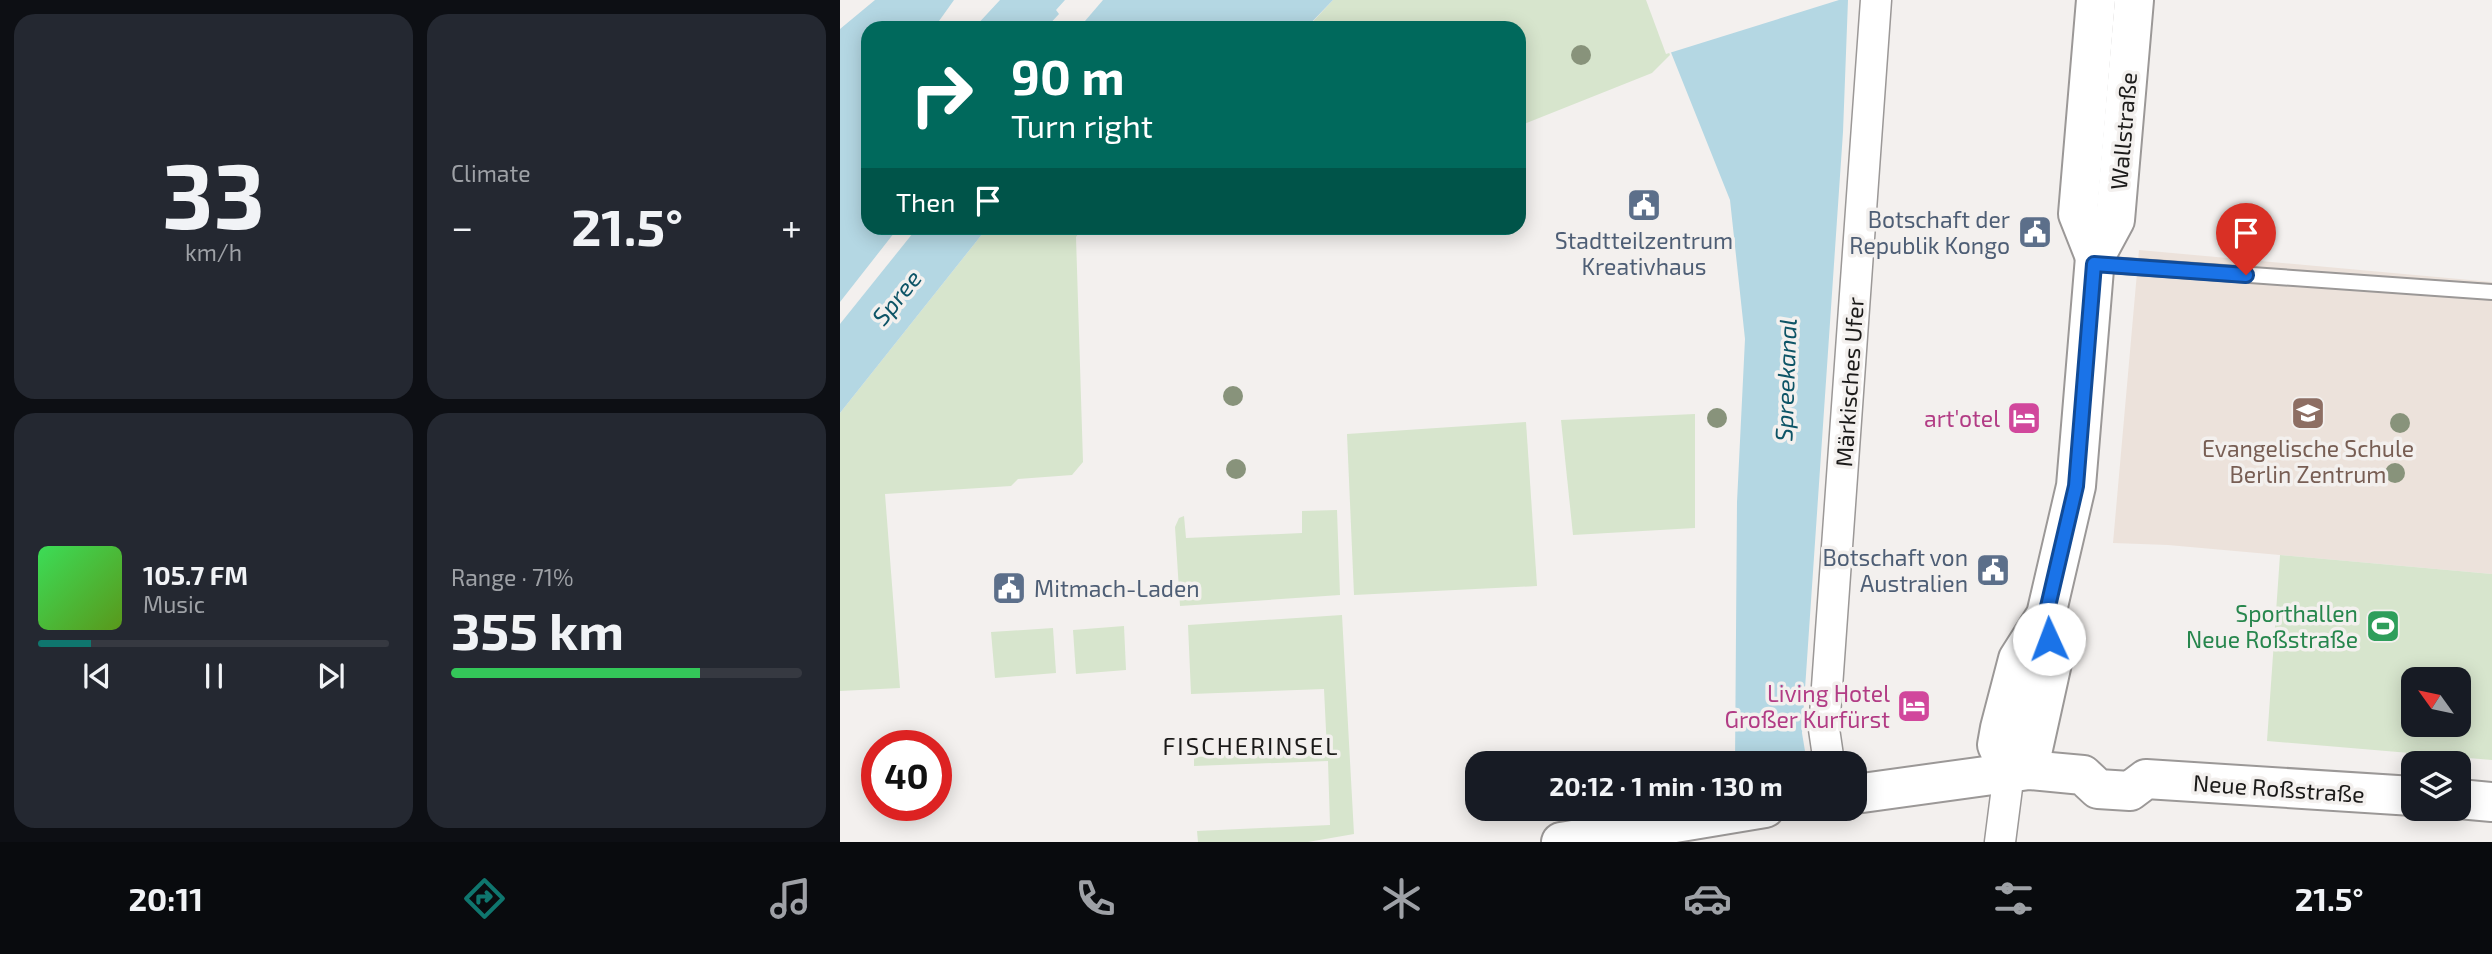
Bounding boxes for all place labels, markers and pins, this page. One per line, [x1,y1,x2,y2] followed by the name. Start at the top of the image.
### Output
[1625,186,1663,224] public building icon: Stadtteilzentrum Kreativhaus
[2216,203,2276,275] pin
[1849,205,2010,259] place label: Botschaft der Republik Kongo
[2016,213,2054,251] public building icon: Botschaft der Republik Kongo
[1555,226,1733,280] place label: Stadtteilzentrum Kreativhaus
[2289,394,2327,432] school or university icon: Evangelische Schule Berlin Zentrum
[2005,399,2043,437] hotel icon: art'otel
[1924,404,2000,432] place label: art'otel
[2202,434,2414,488] place label: Evangelische Schule Berlin Zentrum
[1822,543,1968,597] place label: Botschaft von Australien
[1974,551,2012,589] public building icon: Botschaft von Australien
[990,569,1028,607] public building icon: Mitmach-Laden
[1034,574,1200,602] place label: Mitmach-Laden
[2186,599,2358,653] place label: Sporthallen Neue Roßstraße
[2364,607,2402,645] sports icon: Sporthallen Neue Roßstraße
[1724,679,1890,733] place label: Living Hotel Großer Kurfürst
[1895,687,1933,725] hotel icon: Living Hotel Großer Kurfürst

